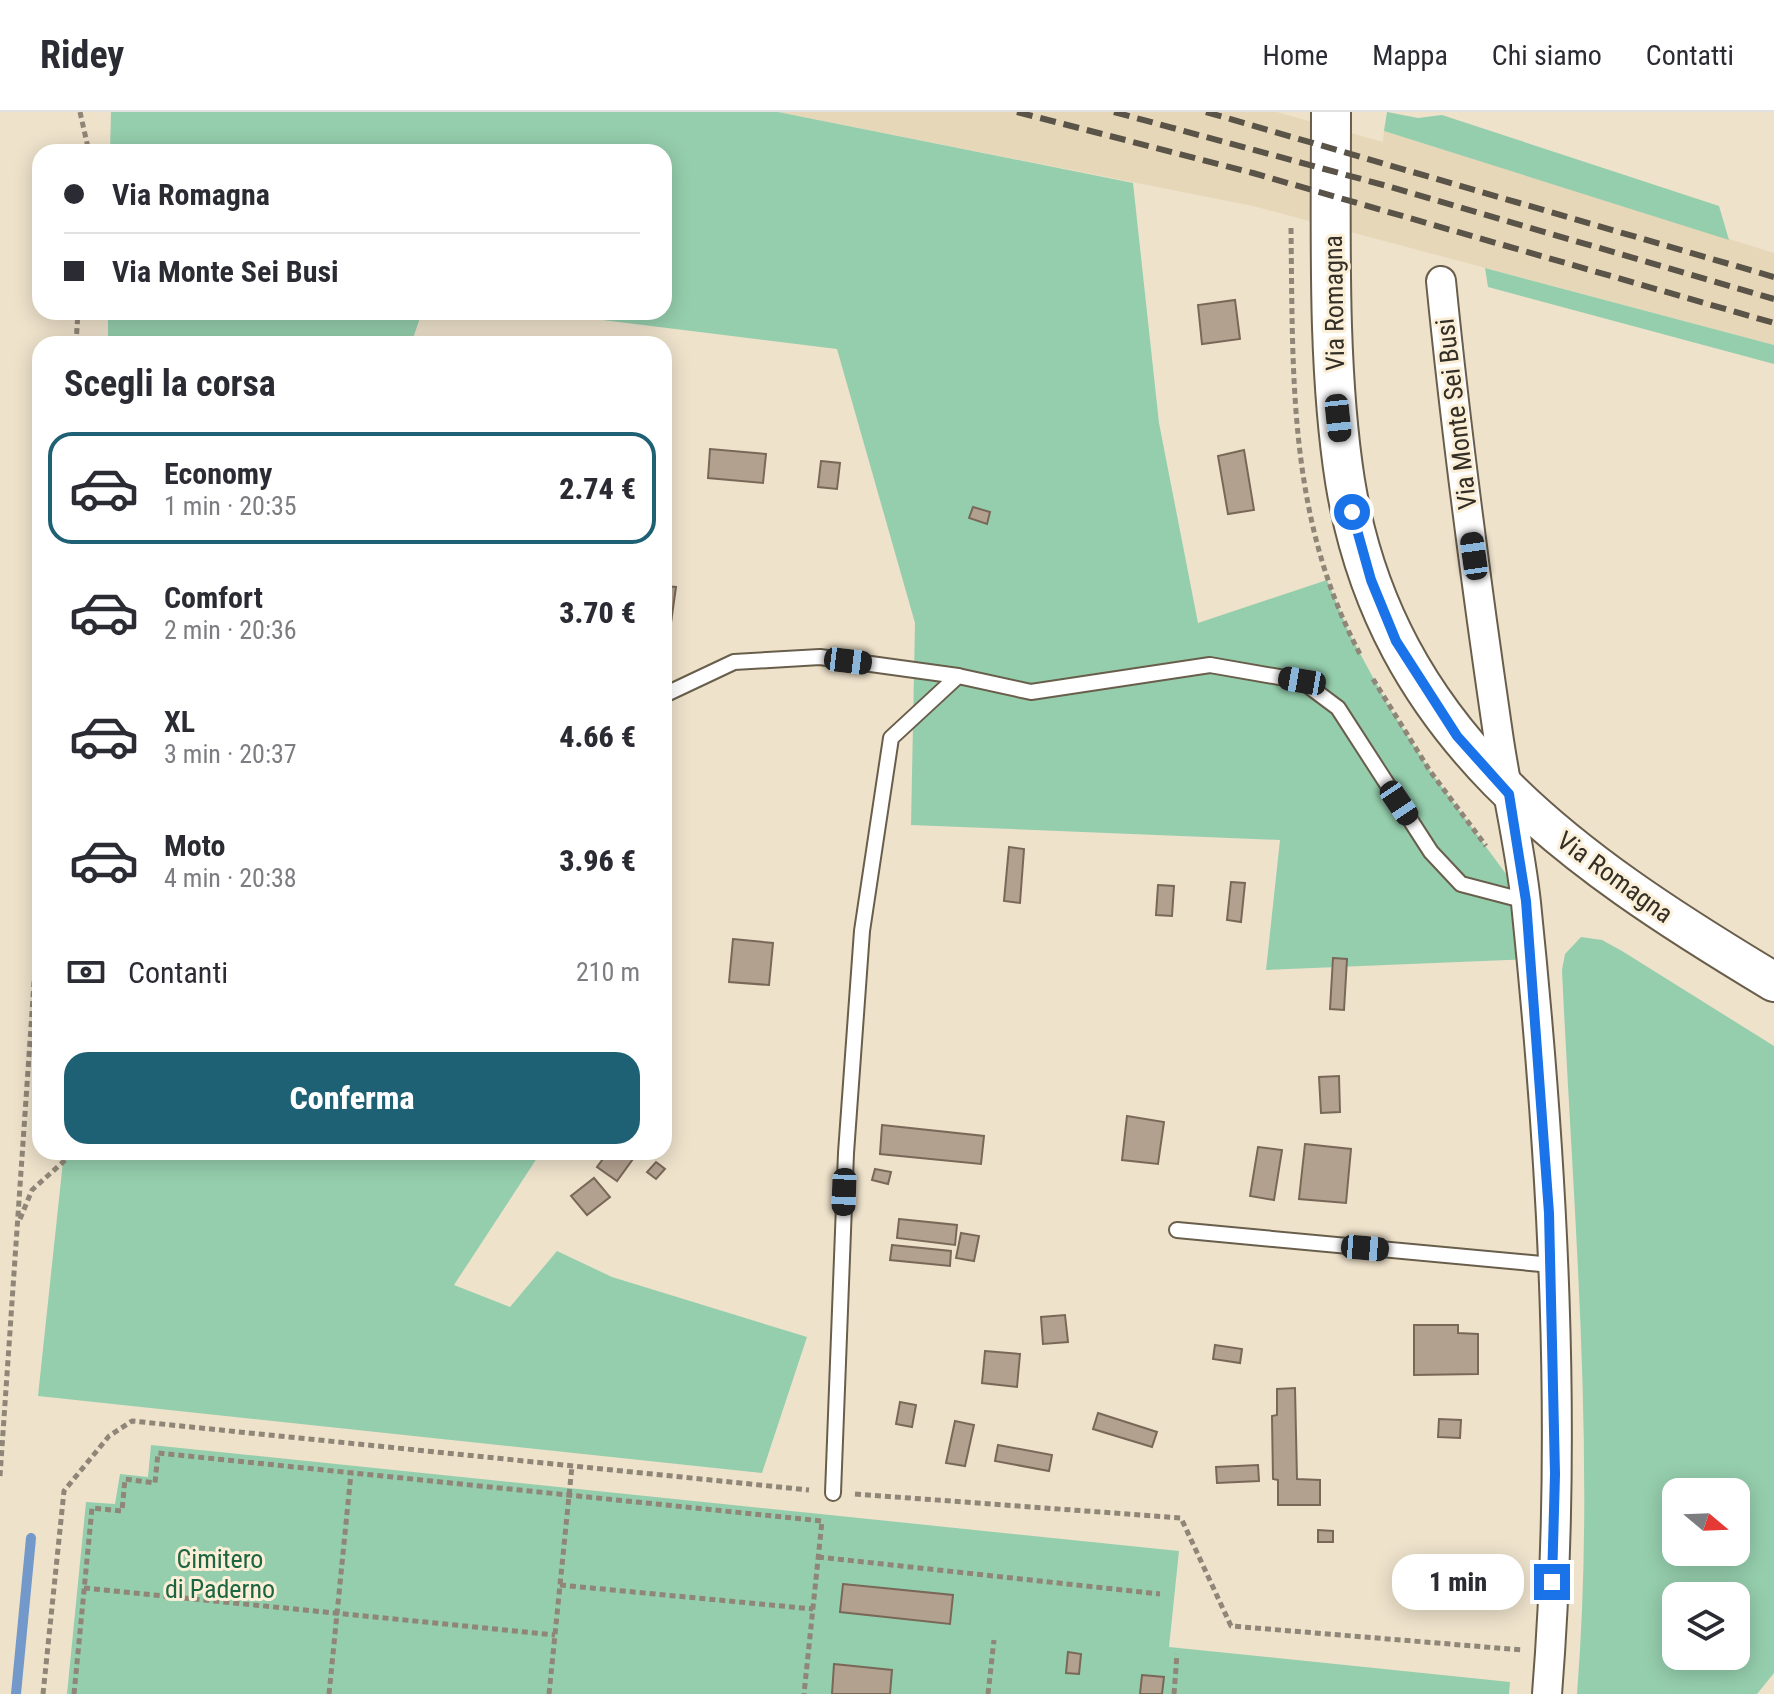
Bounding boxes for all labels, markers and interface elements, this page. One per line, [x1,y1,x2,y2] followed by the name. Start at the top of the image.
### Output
[40,33,124,77] text: Ridey
[1263,39,1328,72] text: Home
[1372,39,1448,72] text: Mappa
[1492,39,1602,72] text: Chi siamo
[1646,39,1734,72] text: Contatti
[112,177,270,212] text: Via Romagna
[1318,235,1350,371] street label: Via Romagna
[112,254,339,289] text: Via Monte Sei Busi
[1429,317,1483,511] street label: Via Monte Sei Busi
[64,363,276,405] text: Scegli la corsa
[1324,393,1352,443] car
[68,452,140,524] icon: car
[164,456,272,491] text: Economy
[559,471,636,506] text: 2.74 €
[164,491,297,521] text: 1 min · 20:35
[1334,494,1370,530] route start
[1459,531,1489,581] car
[68,576,140,648] icon: car
[164,580,263,615] text: Comfort
[559,595,636,630] text: 3.70 €
[164,615,297,645] text: 2 min · 20:36
[823,646,873,676] car
[1276,665,1328,697] car
[68,700,140,772] icon: car
[164,704,195,739] text: XL
[559,719,636,754] text: 4.66 €
[164,739,297,769] text: 3 min · 20:37
[1376,776,1422,830] car
[68,824,140,896] icon: car
[1551,825,1679,929] street label: Via Romagna
[164,828,225,863] text: Moto
[559,843,636,878] text: 3.96 €
[164,863,297,893] text: 4 min · 20:38
[64,950,108,994] icon: cash
[128,955,228,990] text: Contanti
[576,957,640,987] text: 210 m
[64,1052,640,1144] button: Conferma
[831,1168,857,1216] car
[1340,1234,1390,1262] car
[1662,1478,1750,1566] north arrow
[1662,1478,1750,1670] map controls
[165,1544,275,1604] park label: Cimitero di Paderno
[1392,1554,1524,1610] callout: 1 min
[1534,1564,1570,1600] route end
[1429,1567,1487,1597] text: 1 min
[1662,1582,1750,1670] button: layers

